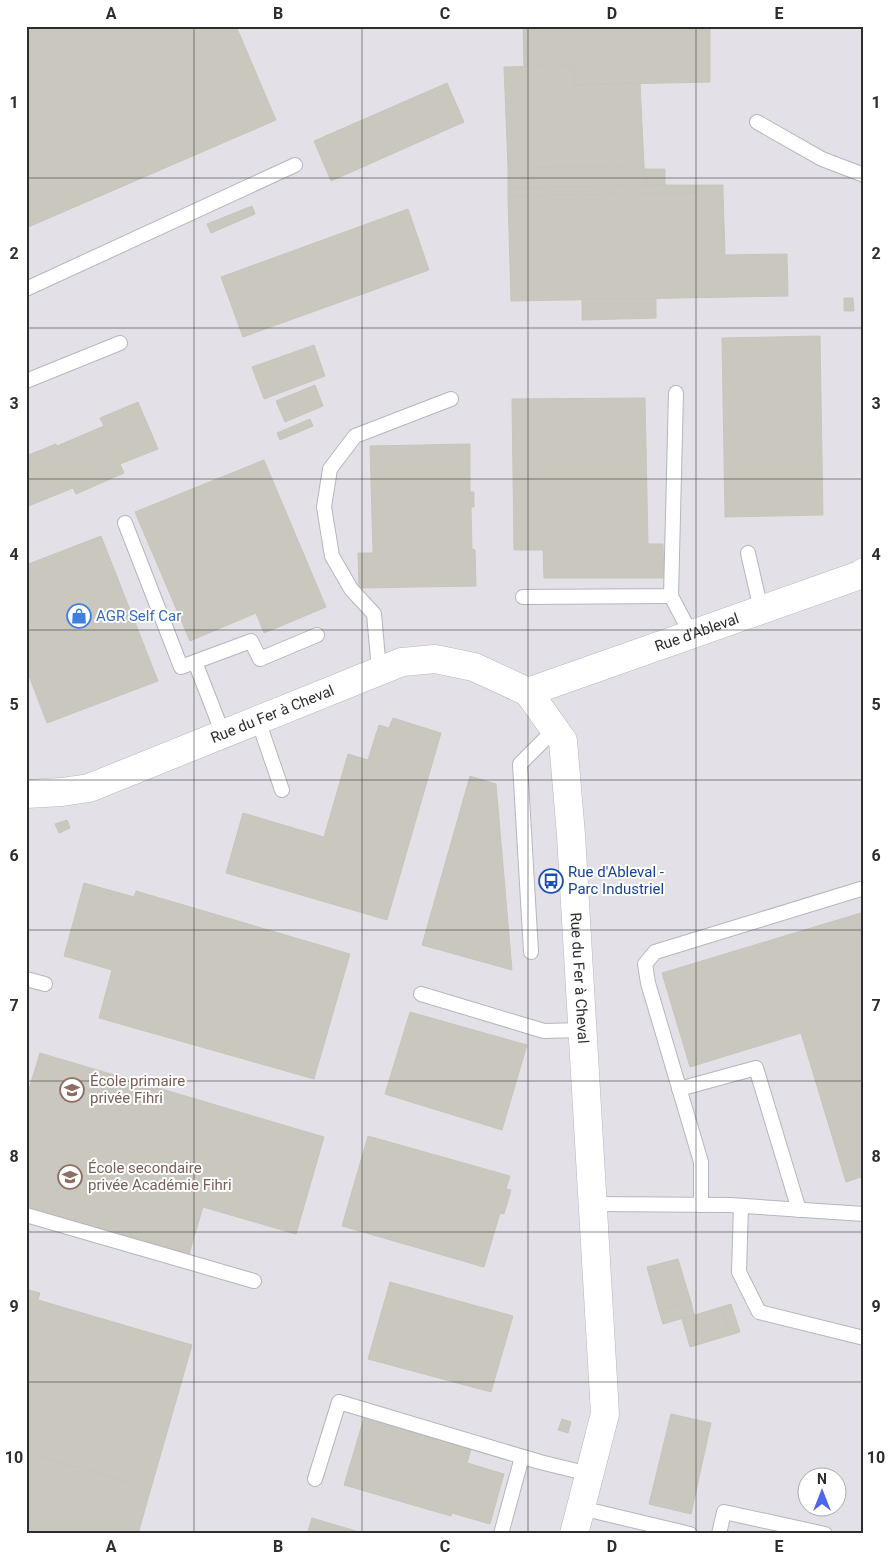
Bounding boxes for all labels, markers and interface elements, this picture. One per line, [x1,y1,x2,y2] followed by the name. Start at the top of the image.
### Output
[106,4,117,23] text: A
[273,4,283,23] text: B
[440,4,450,23] text: C
[607,4,617,23] text: D
[775,4,784,23] text: E
[9,93,19,112] text: 1
[871,93,881,112] text: 1
[9,244,19,263] text: 2
[871,244,881,263] text: 2
[9,394,19,413] text: 3
[871,394,881,413] text: 3
[9,545,19,564] text: 4
[871,545,881,564] text: 4
[66,603,92,629] shop icon: AGR Self Car
[96,607,181,625] place label: AGR Self Car
[652,609,741,656] street label: Rue d'Ableval
[208,681,337,747] street label: Rue du Fer à Cheval
[9,695,19,714] text: 5
[871,695,881,714] text: 5
[9,846,19,865] text: 6
[871,846,881,865] text: 6
[568,863,664,898] place label: Rue d'Ableval - Parc Industriel
[538,868,564,894] bus stop icon: Rue d'Ableval - Parc Industriel
[567,912,592,1044] street label: Rue du Fer à Cheval
[9,996,19,1015] text: 7
[871,996,881,1015] text: 7
[90,1072,185,1107] place label: École primaire privée Fihri
[59,1077,85,1103] school or university icon: École primaire privée Fihri
[9,1147,19,1166] text: 8
[871,1147,881,1166] text: 8
[88,1159,232,1194] place label: École secondaire privée Académie Fihri
[57,1164,83,1190] school or university icon: École secondaire privée Académie Fihri
[9,1297,19,1316] text: 9
[871,1297,881,1316] text: 9
[5,1448,23,1467] text: 10
[867,1448,885,1467] text: 10
[798,1468,848,1518] north arrow
[817,1471,827,1487] text: N
[106,1537,117,1556] text: A
[273,1537,283,1556] text: B
[440,1537,450,1556] text: C
[607,1537,617,1556] text: D
[775,1537,784,1556] text: E

